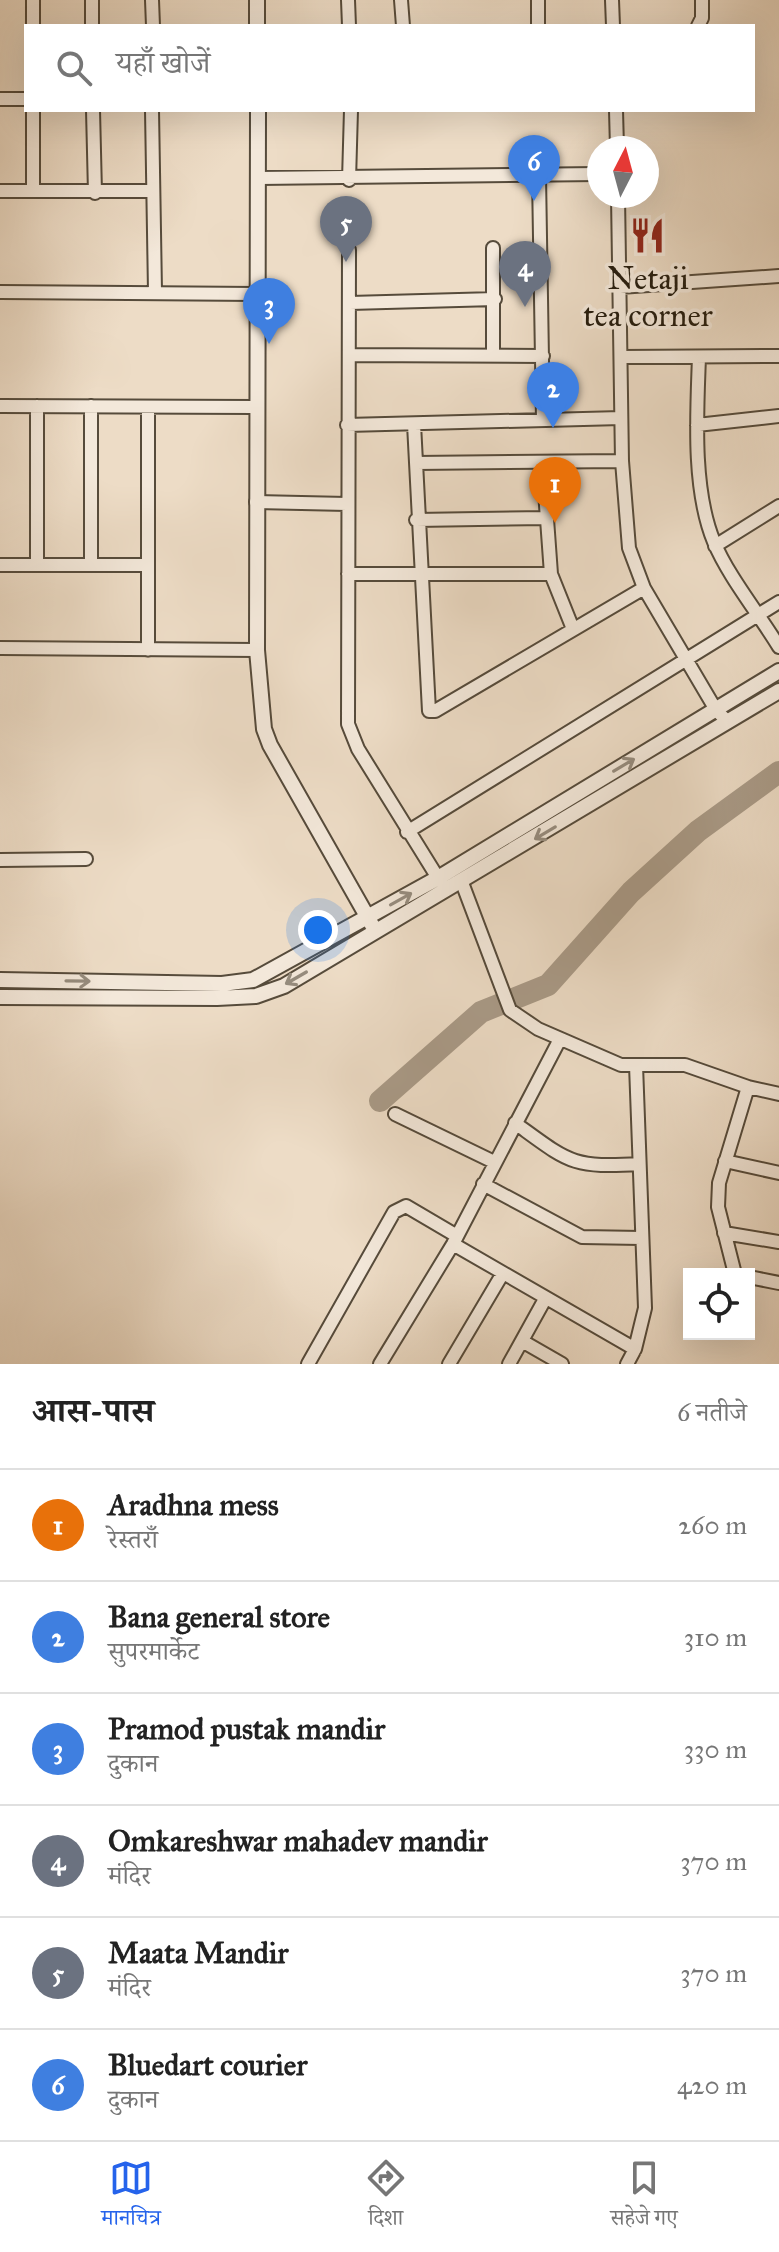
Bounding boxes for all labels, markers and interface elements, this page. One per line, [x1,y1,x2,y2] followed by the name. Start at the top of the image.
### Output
[24,24,755,112] search box
[116,45,210,81] text: यहाँ खोजें
[52,46,96,90] icon: search
[508,135,560,201] pin: 6
[587,136,659,208] north arrow
[320,196,372,262] pin: 5
[629,217,667,255] restaurant icon: Netaji tea corner
[499,241,551,307] pin: 4
[583,259,713,335] place label: Netaji tea corner
[243,278,295,344] pin: 3
[527,362,579,428] pin: 2
[529,457,581,523] pin: 1
[612,757,635,773] one-way arrow
[534,825,557,841] one-way arrow
[389,890,412,906] one-way arrow
[298,910,338,950] your location
[285,971,308,987] one-way arrow
[64,973,91,989] one-way arrow
[683,1268,755,1340] map controls
[683,1268,755,1340] button: locate
[32,1390,154,1431] text: आस-पास
[677,1396,747,1428] text: 6 नतीजे
[108,1487,279,1523] text: Aradhna mess
[53,1509,63,1541] text: 1
[678,1509,747,1541] text: 260 m
[108,1523,158,1555] text: रेस्तराँ
[108,1599,330,1635] text: Bana general store
[52,1621,64,1653] text: 2
[684,1621,747,1653] text: 310 m
[108,1635,199,1667] text: सुपरमार्केट
[108,1711,385,1747] text: Pramod pustak mandir
[53,1733,63,1765] text: 3
[684,1733,747,1765] text: 330 m
[108,1747,158,1779] text: दुकान
[108,1823,488,1859] text: Omkareshwar mahadev mandir
[51,1845,65,1877] text: 4
[680,1845,747,1877] text: 370 m
[108,1859,151,1891] text: मंदिर
[108,1935,288,1971] text: Maata Mandir
[52,1957,64,1989] text: 5
[680,1957,747,1989] text: 370 m
[108,1971,151,2003] text: मंदिर
[108,2047,307,2083] text: Bluedart courier
[51,2069,65,2101] text: 6
[677,2069,747,2101] text: 420 m
[108,2083,158,2115] text: दुकान
[101,2156,161,2239] tab: मानचित्र
[364,2156,408,2239] tab: दिशा
[610,2156,678,2239] tab: सहेजे गए

